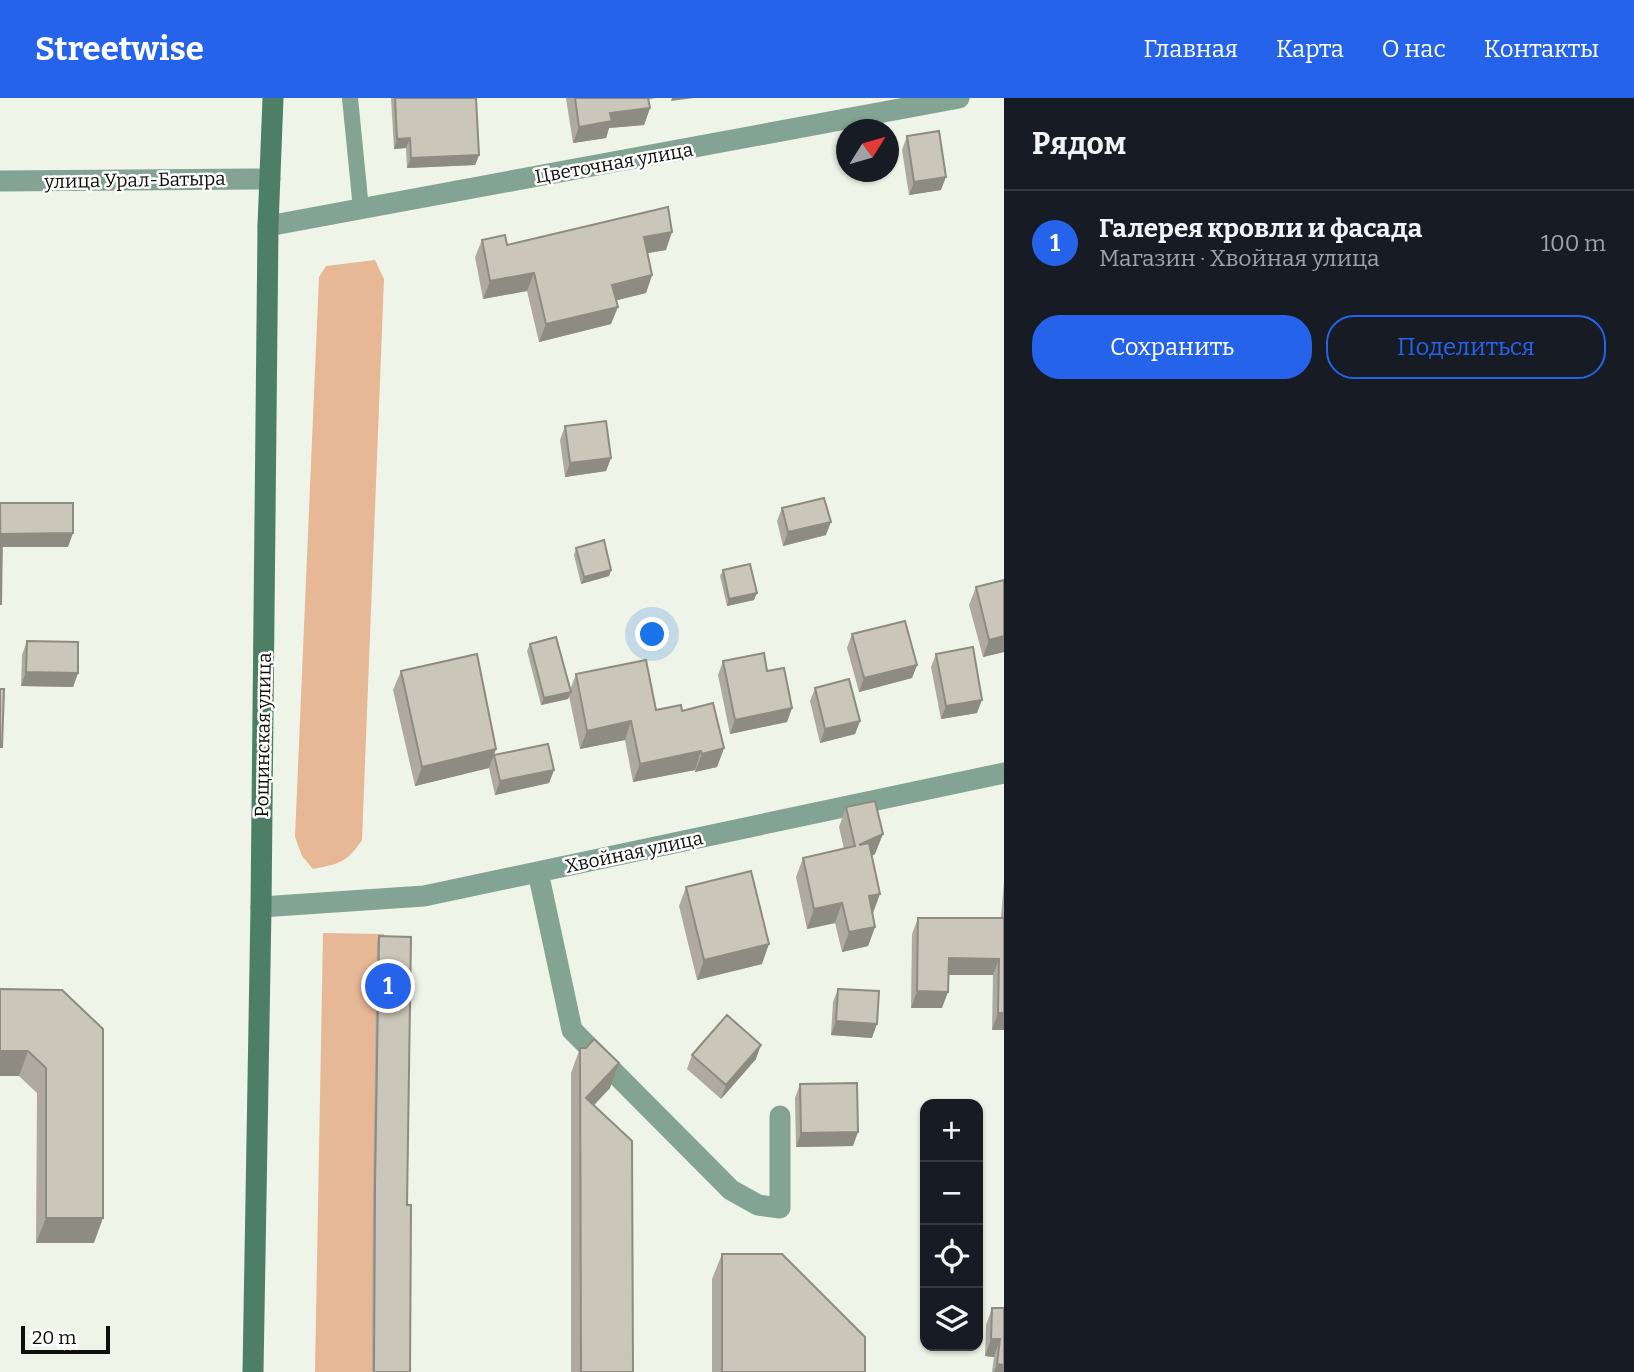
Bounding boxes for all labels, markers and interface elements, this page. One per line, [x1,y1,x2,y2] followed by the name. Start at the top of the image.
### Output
[35,29,204,69] text: Streetwise
[1143,35,1238,63] text: Главная
[1276,35,1344,63] text: Карта
[1382,35,1446,63] text: О нас
[1484,35,1599,63] text: Контакты
[836,119,899,182] north arrow
[1032,126,1126,162] text: Рядом
[533,138,695,188] street label: Цветочная улица
[43,167,226,193] street label: улица Урал-Батыра
[1099,213,1422,244] text: Галерея кровли и фасада
[1050,229,1060,257] text: 1
[1541,229,1606,257] text: 100 m
[1099,244,1380,272] text: Магазин · Хвойная улица
[1032,315,1312,379] button: Сохранить
[1326,315,1606,379] button: Поделиться
[635,617,669,651] your location
[250,652,276,818] street label: Рощинская улица
[563,826,706,878] street label: Хвойная улица
[365,960,411,1012] pin: 1
[920,1099,983,1351] map controls
[920,1099,983,1162] button: +
[920,1162,983,1225] button: −
[920,1225,983,1288] button: locate
[920,1288,983,1351] button: layers
[21,1323,110,1355] scale bar
[32,1326,76,1349] text: 20 m

